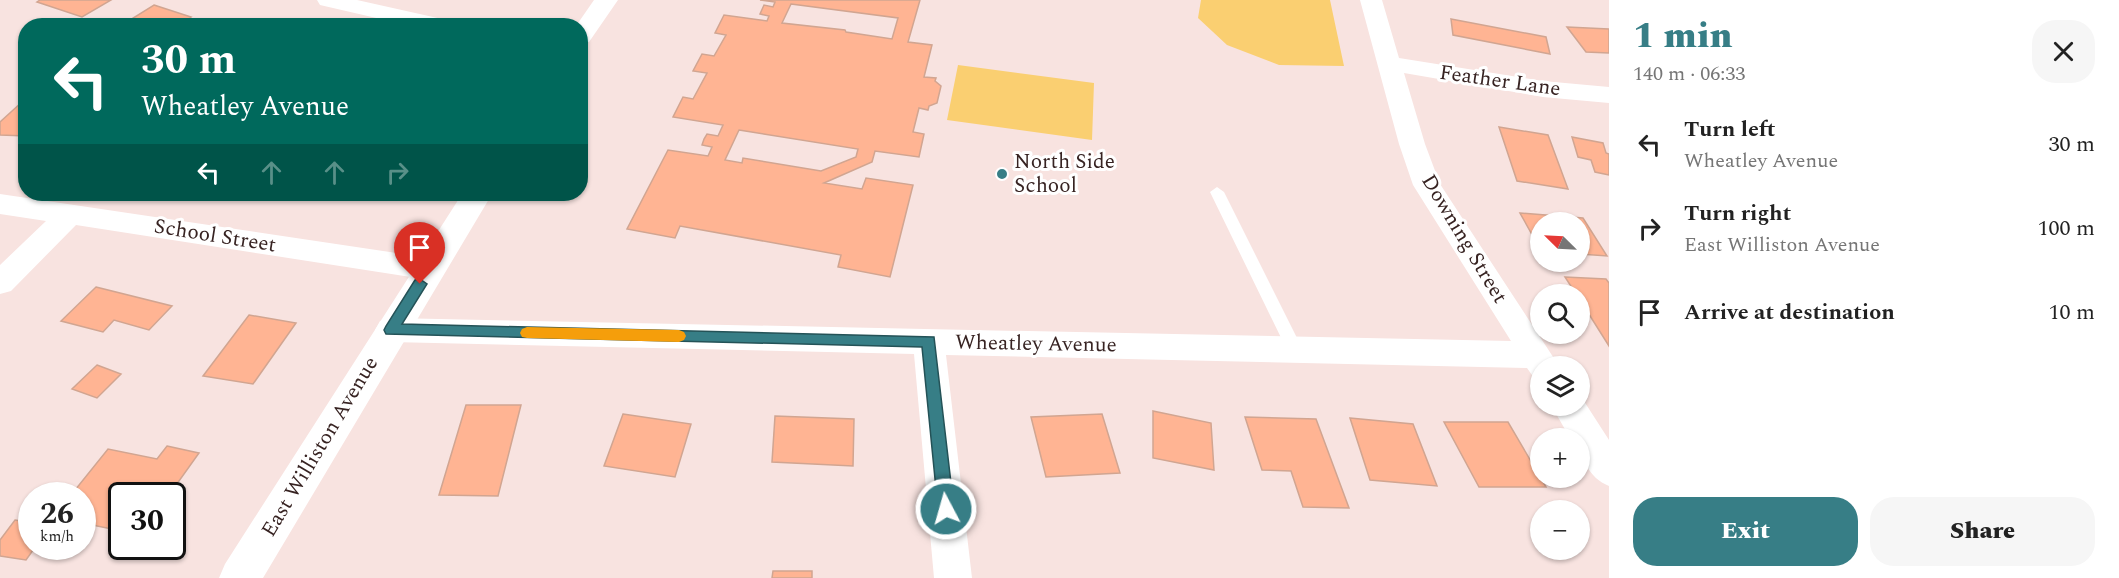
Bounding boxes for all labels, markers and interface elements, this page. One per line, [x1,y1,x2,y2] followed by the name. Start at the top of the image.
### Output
[1633,9,1733,64] text: 1 min
[2032,20,2095,83] button: close
[141,29,236,92] text: 30 m
[42,42,120,120] icon: left
[1437,57,1563,105] street label: Feather Lane
[1633,59,1745,89] text: 140 m · 06:33
[141,86,349,128] text: Wheatley Avenue
[1684,113,1776,146] text: Turn left
[1633,128,1666,161] icon: left
[2049,128,2095,161] text: 30 m
[1014,146,1115,202] place label: North Side School
[1684,146,1838,176] text: Wheatley Avenue
[192,156,225,189] icon: left
[255,156,288,189] icon: ahead
[318,156,351,189] icon: ahead
[381,156,414,189] icon: right
[995,167,1009,181] marker: North Side School
[1413,168,1515,310] street label: Downing Street
[1684,197,1791,230] text: Turn right
[152,211,278,261] street label: School Street
[1530,212,1590,272] north arrow
[1530,212,1590,560] map controls
[1633,212,1666,245] icon: right
[2038,212,2095,245] text: 100 m
[394,222,445,284] pin
[1684,230,1880,260] text: East Williston Avenue
[403,231,436,264] icon: arrive
[1530,284,1590,344] button: search
[1633,296,1666,329] icon: arrive
[1684,296,1895,329] text: Arrive at destination
[2049,296,2095,329] text: 10 m
[955,327,1117,361] street label: Wheatley Avenue
[253,351,387,543] street label: East Williston Avenue
[1530,356,1590,416] button: layers
[1530,428,1590,488] button: +
[914,477,978,541] position arrow
[108,482,186,560] speed limit sign: 30
[40,491,74,537] text: 26
[1633,497,1858,566] button: Exit
[1870,497,2095,566] button: Share
[1530,500,1590,560] button: −
[40,525,74,548] text: km/h

